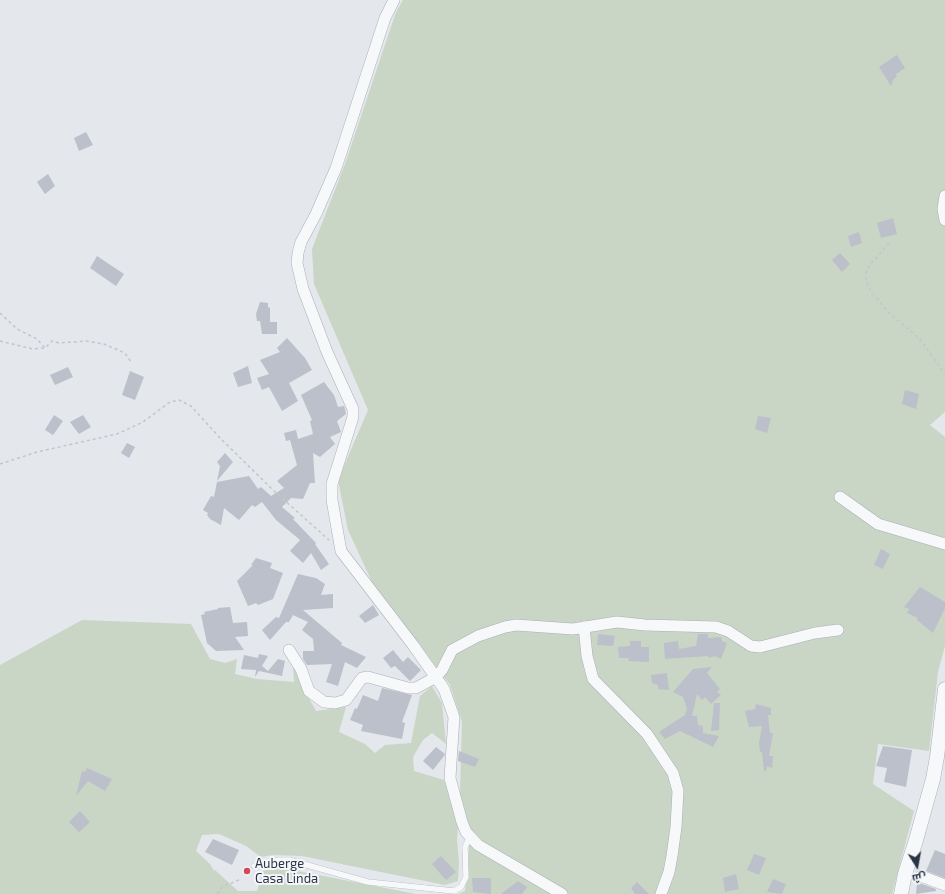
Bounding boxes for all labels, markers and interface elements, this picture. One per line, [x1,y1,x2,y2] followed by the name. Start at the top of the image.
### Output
[897,846,937,886] north arrow
[255,856,318,887] place label: Auberge Casa Linda
[242,866,252,876] marker: Auberge Casa Linda
[911,871,928,886] text: ش

